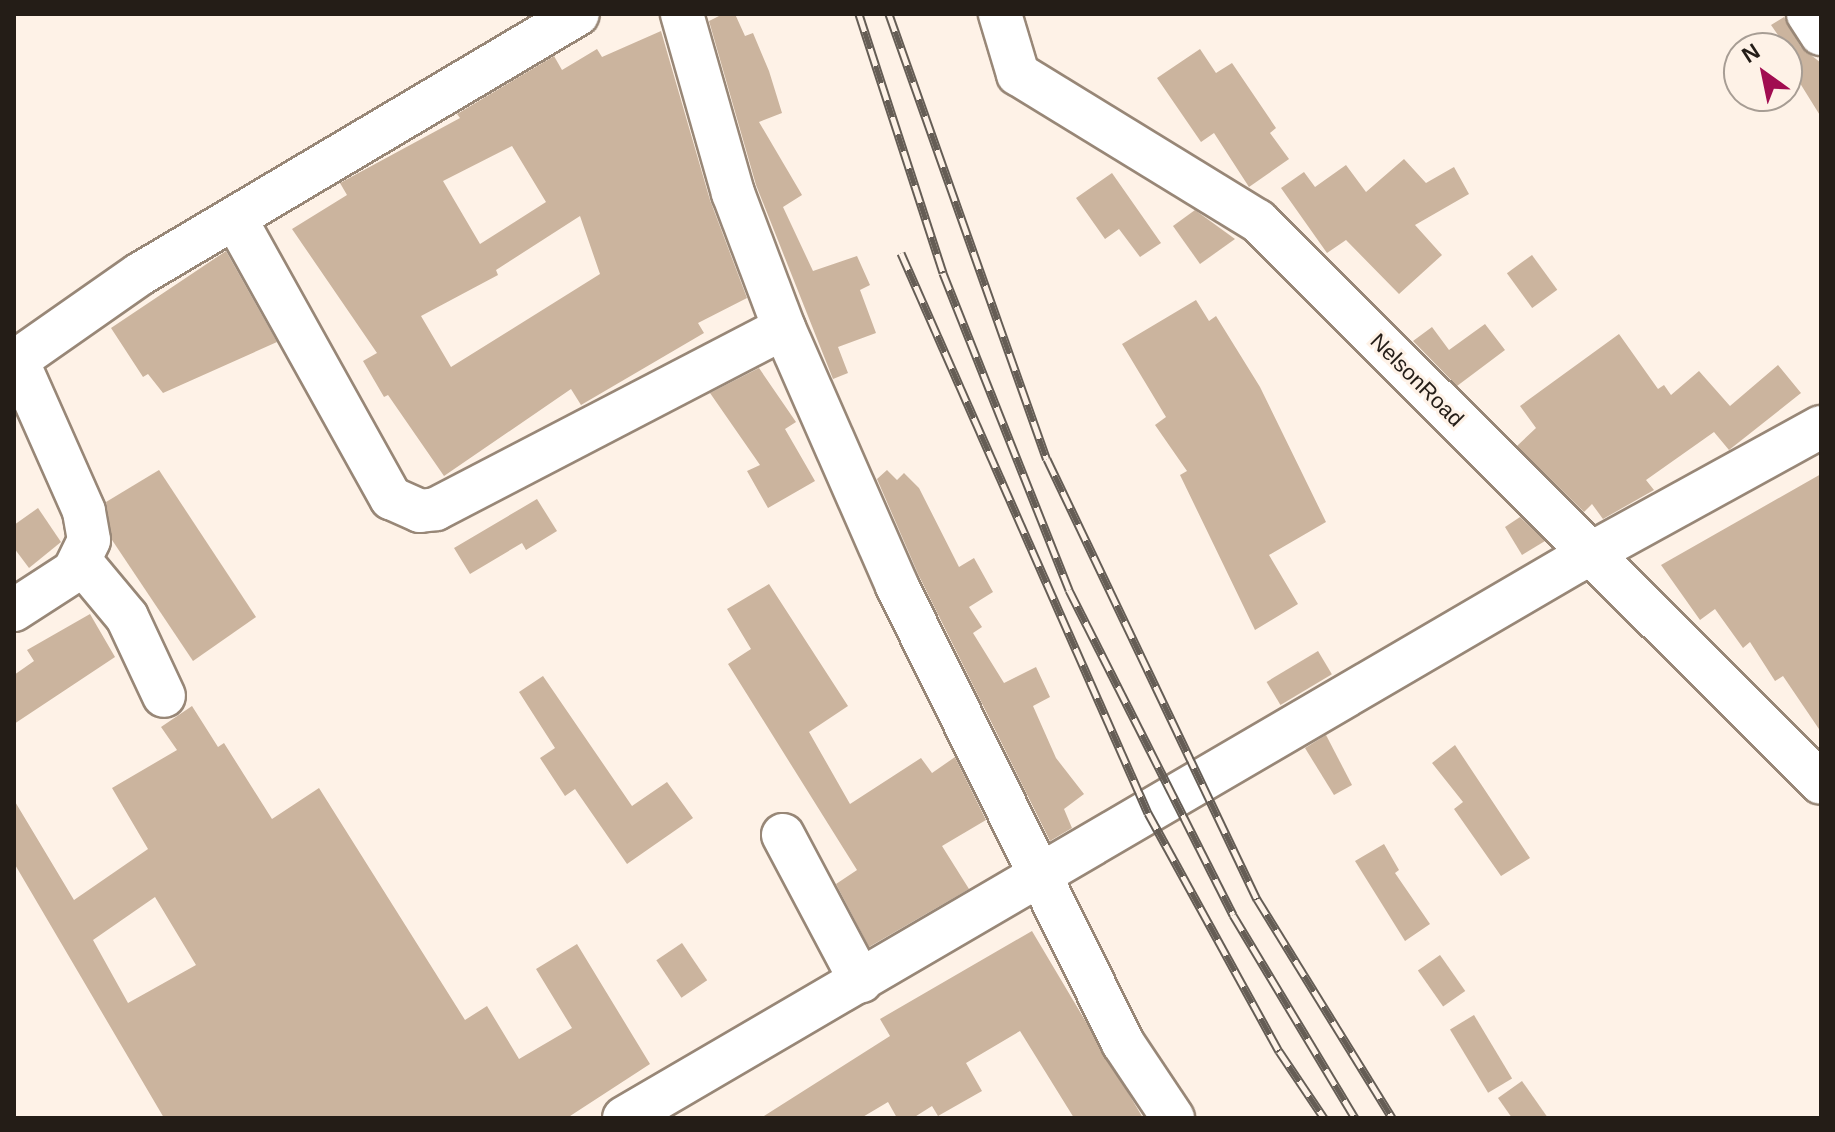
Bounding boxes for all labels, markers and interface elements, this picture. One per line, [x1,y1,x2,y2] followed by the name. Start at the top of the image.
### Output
[1723,32,1803,112] north arrow
[1737,38,1764,68] text: N
[1365,328,1469,432] street label: NelsonRoad

